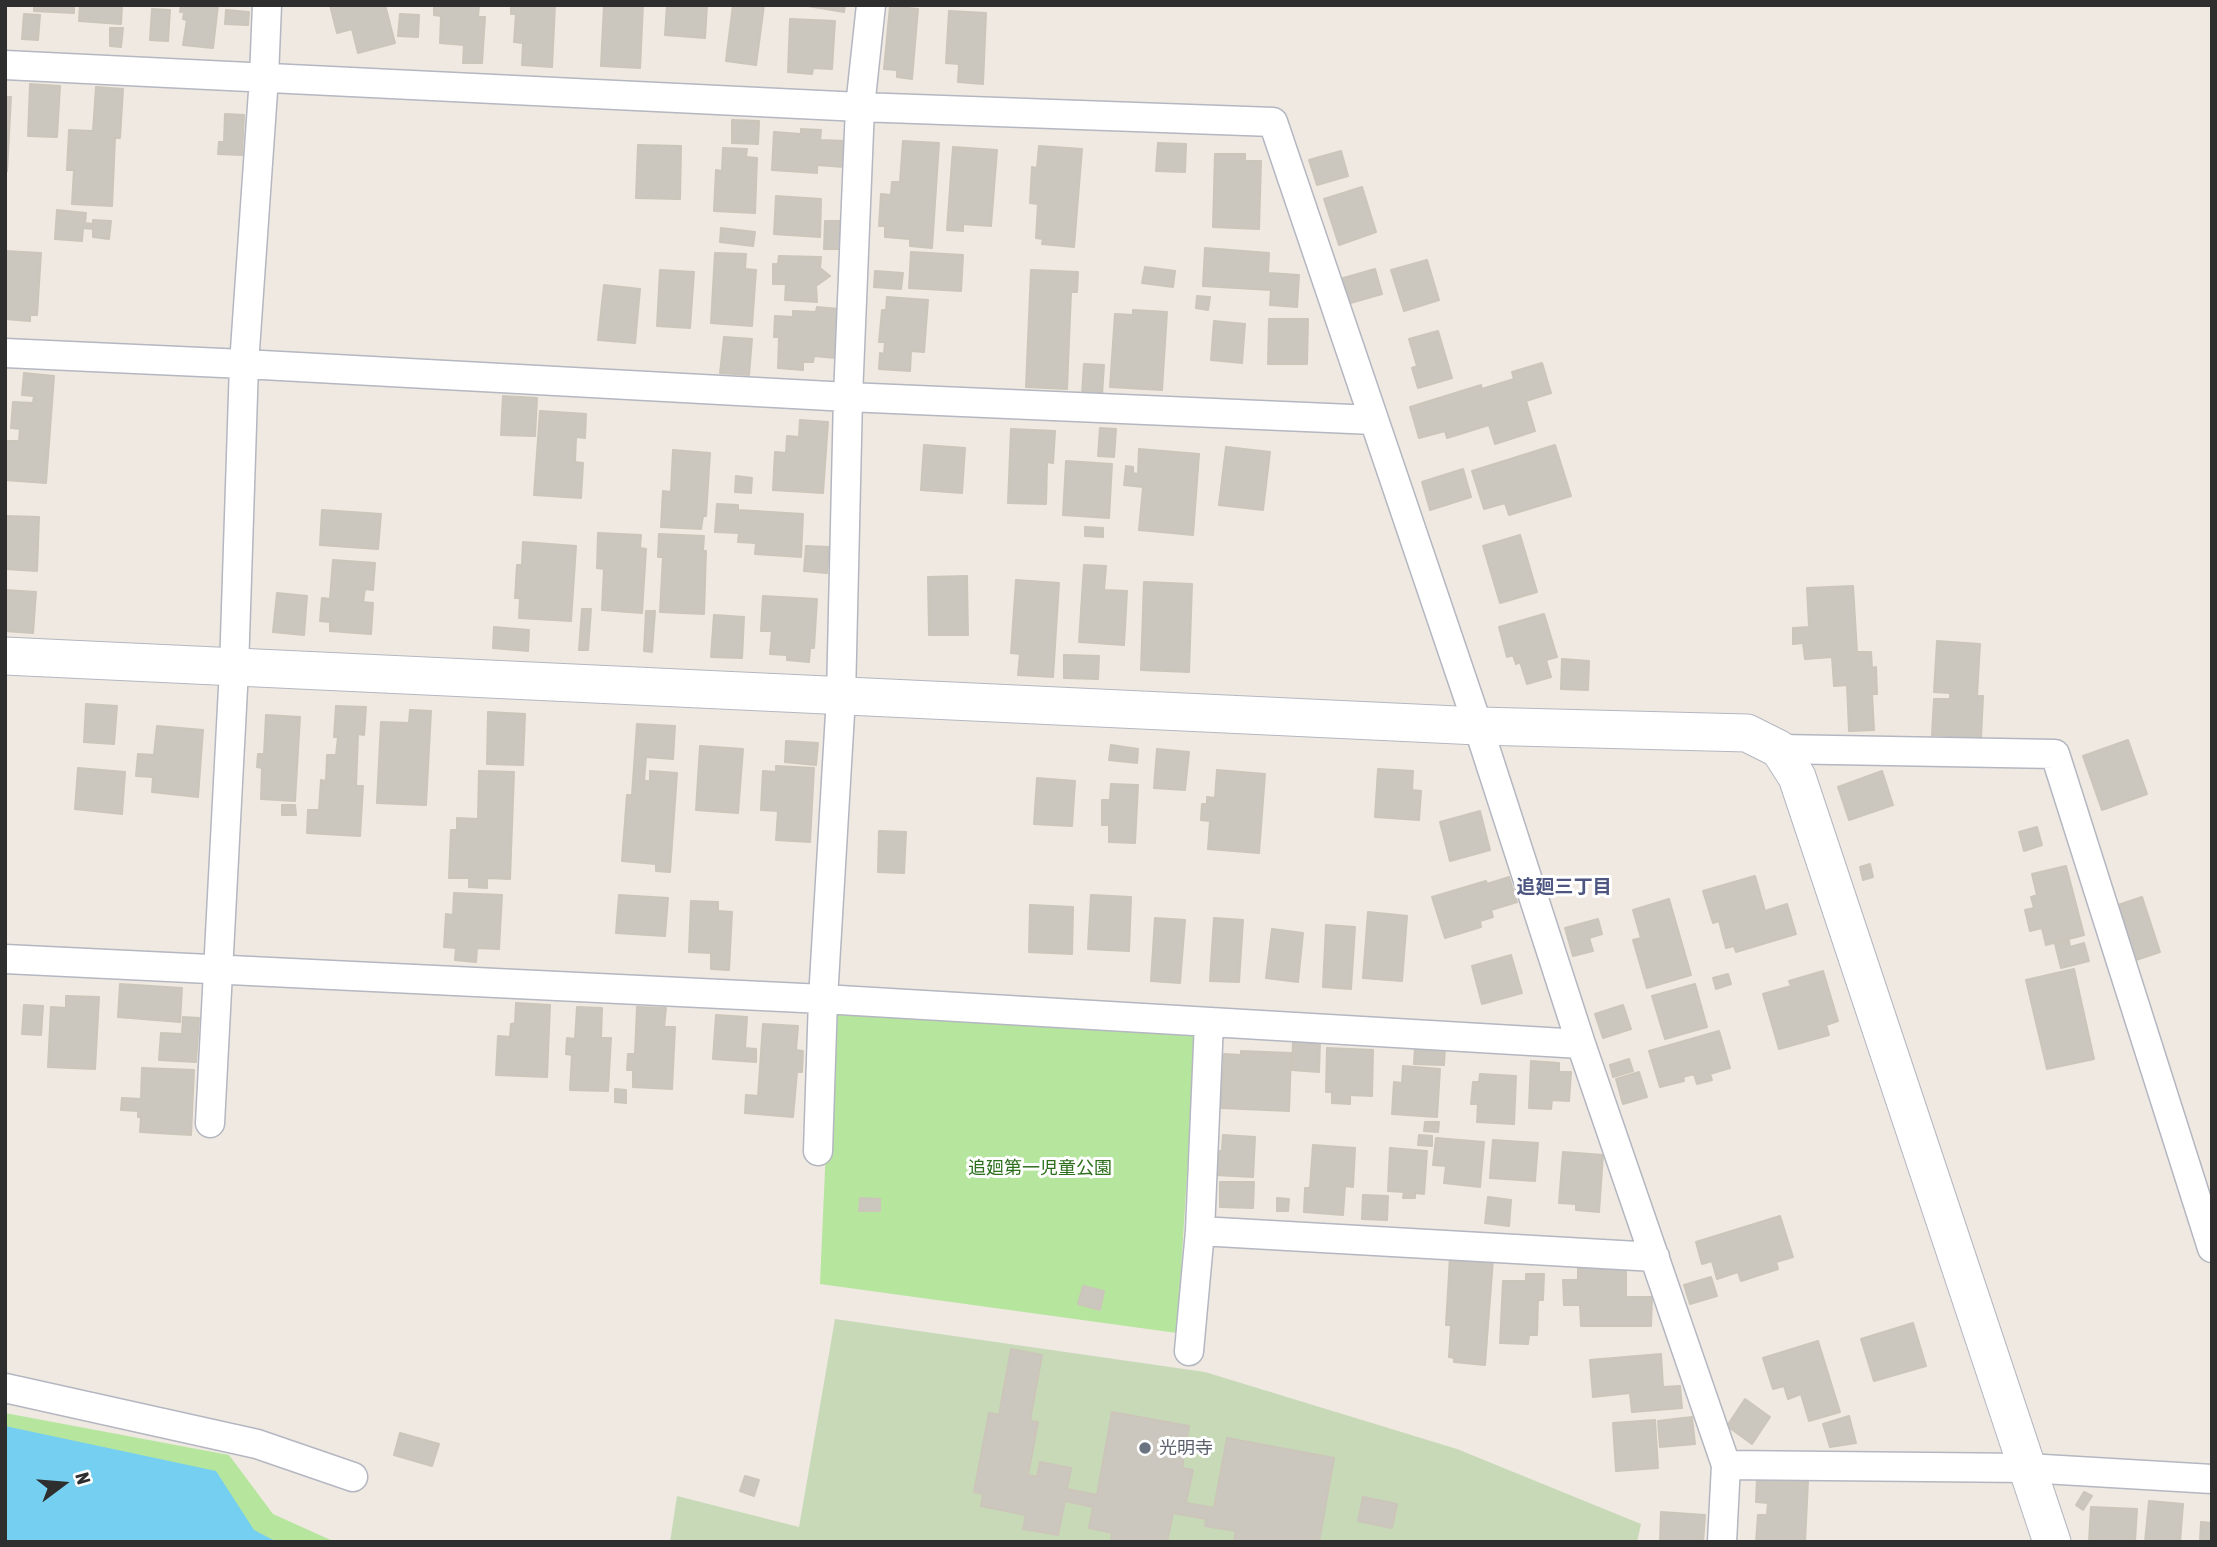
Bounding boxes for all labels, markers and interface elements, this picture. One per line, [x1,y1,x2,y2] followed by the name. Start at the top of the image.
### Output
[1517,876,1611,898] district label: 追廻三丁目
[968,1157,1112,1179] park label: 追廻第一児童公園
[1159,1437,1213,1459] place label: 光明寺
[1137,1440,1153,1456] marker: 光明寺
[28,1449,98,1519] north arrow
[71,1470,95,1487] text: N

